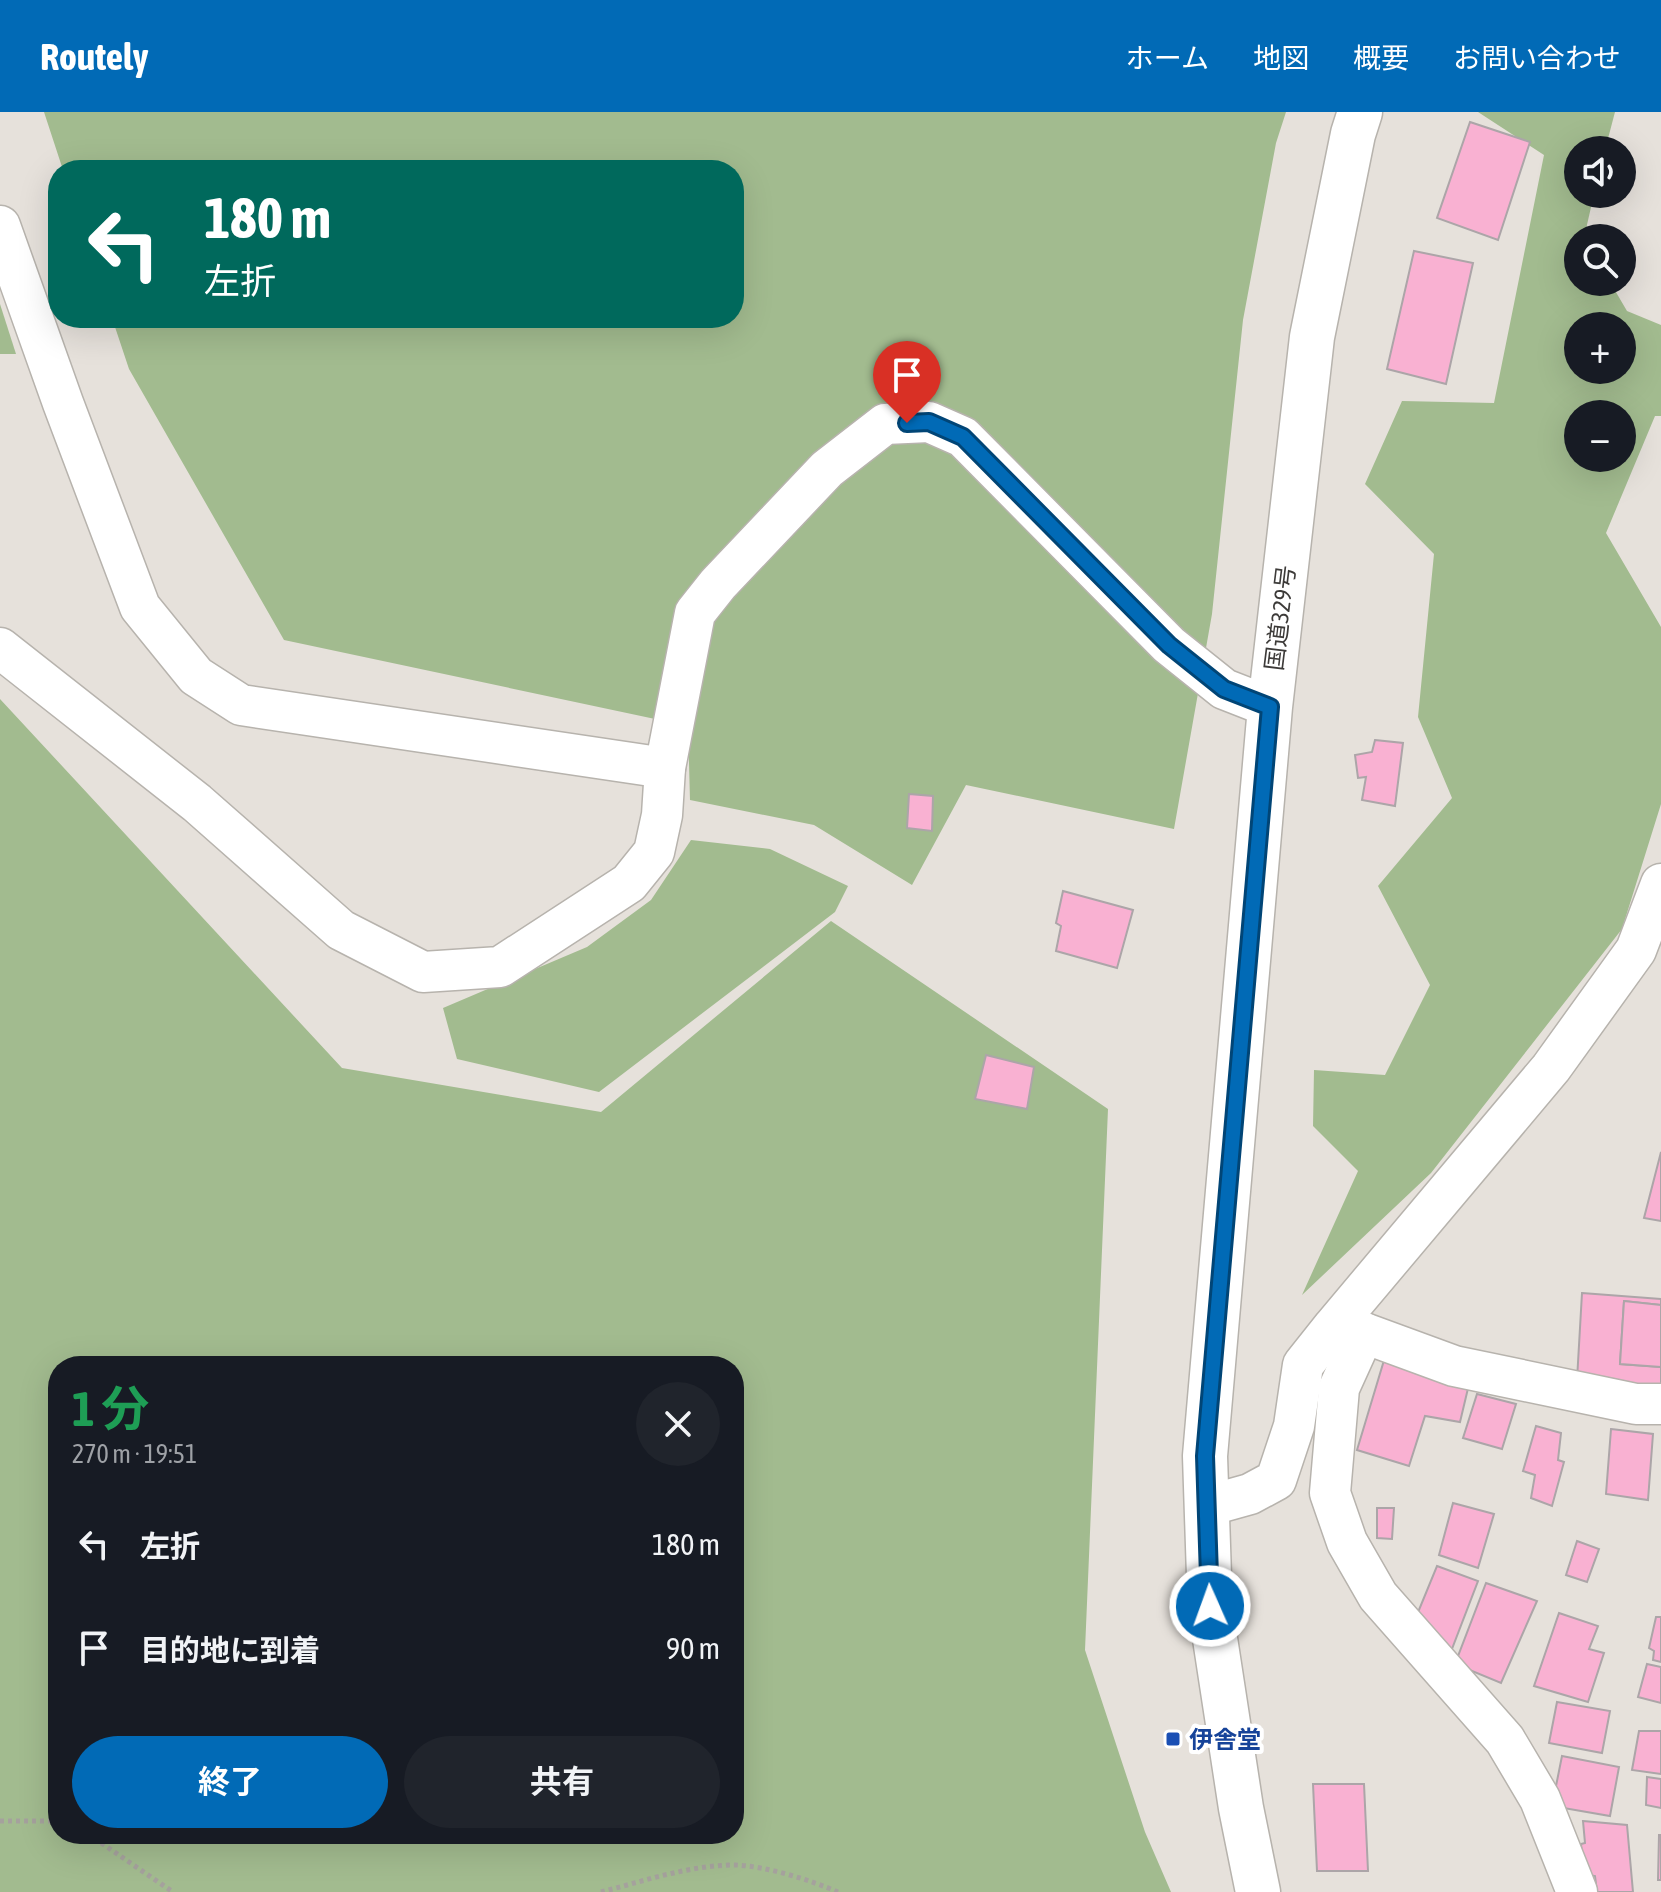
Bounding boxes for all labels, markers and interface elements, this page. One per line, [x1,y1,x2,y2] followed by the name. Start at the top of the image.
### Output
[40,35,148,78] text: Routely
[1126,42,1209,74] text: ホーム
[1253,42,1309,74] text: 地図
[1353,42,1409,74] text: 概要
[1453,42,1621,74] text: お問い合わせ
[1564,136,1636,472] map controls
[1564,136,1636,208] button: sound
[204,186,331,250] text: 180 m
[72,192,176,296] icon: left
[1564,224,1636,296] button: search
[204,260,276,302] text: 左折
[1564,312,1636,384] button: +
[873,341,941,423] pin
[885,353,929,397] icon: arrive
[1564,400,1636,472] button: −
[1260,564,1300,672] street label: 国道329号
[72,1381,149,1436] text: 1 分
[636,1382,720,1466] button: close
[72,1439,197,1469] text: 270 m · 19:51
[72,1522,116,1566] icon: left
[652,1527,720,1561] text: 180 m
[140,1529,200,1563] text: 左折
[1168,1564,1252,1648] position arrow
[72,1626,116,1670] icon: arrive
[666,1631,720,1665] text: 90 m
[140,1633,320,1667] text: 目的地に到着
[1189,1726,1261,1753] place label: 伊舎堂
[1164,1730,1182,1748] marker: 伊舎堂
[72,1736,388,1828] button: 終了
[404,1736,720,1828] button: 共有

